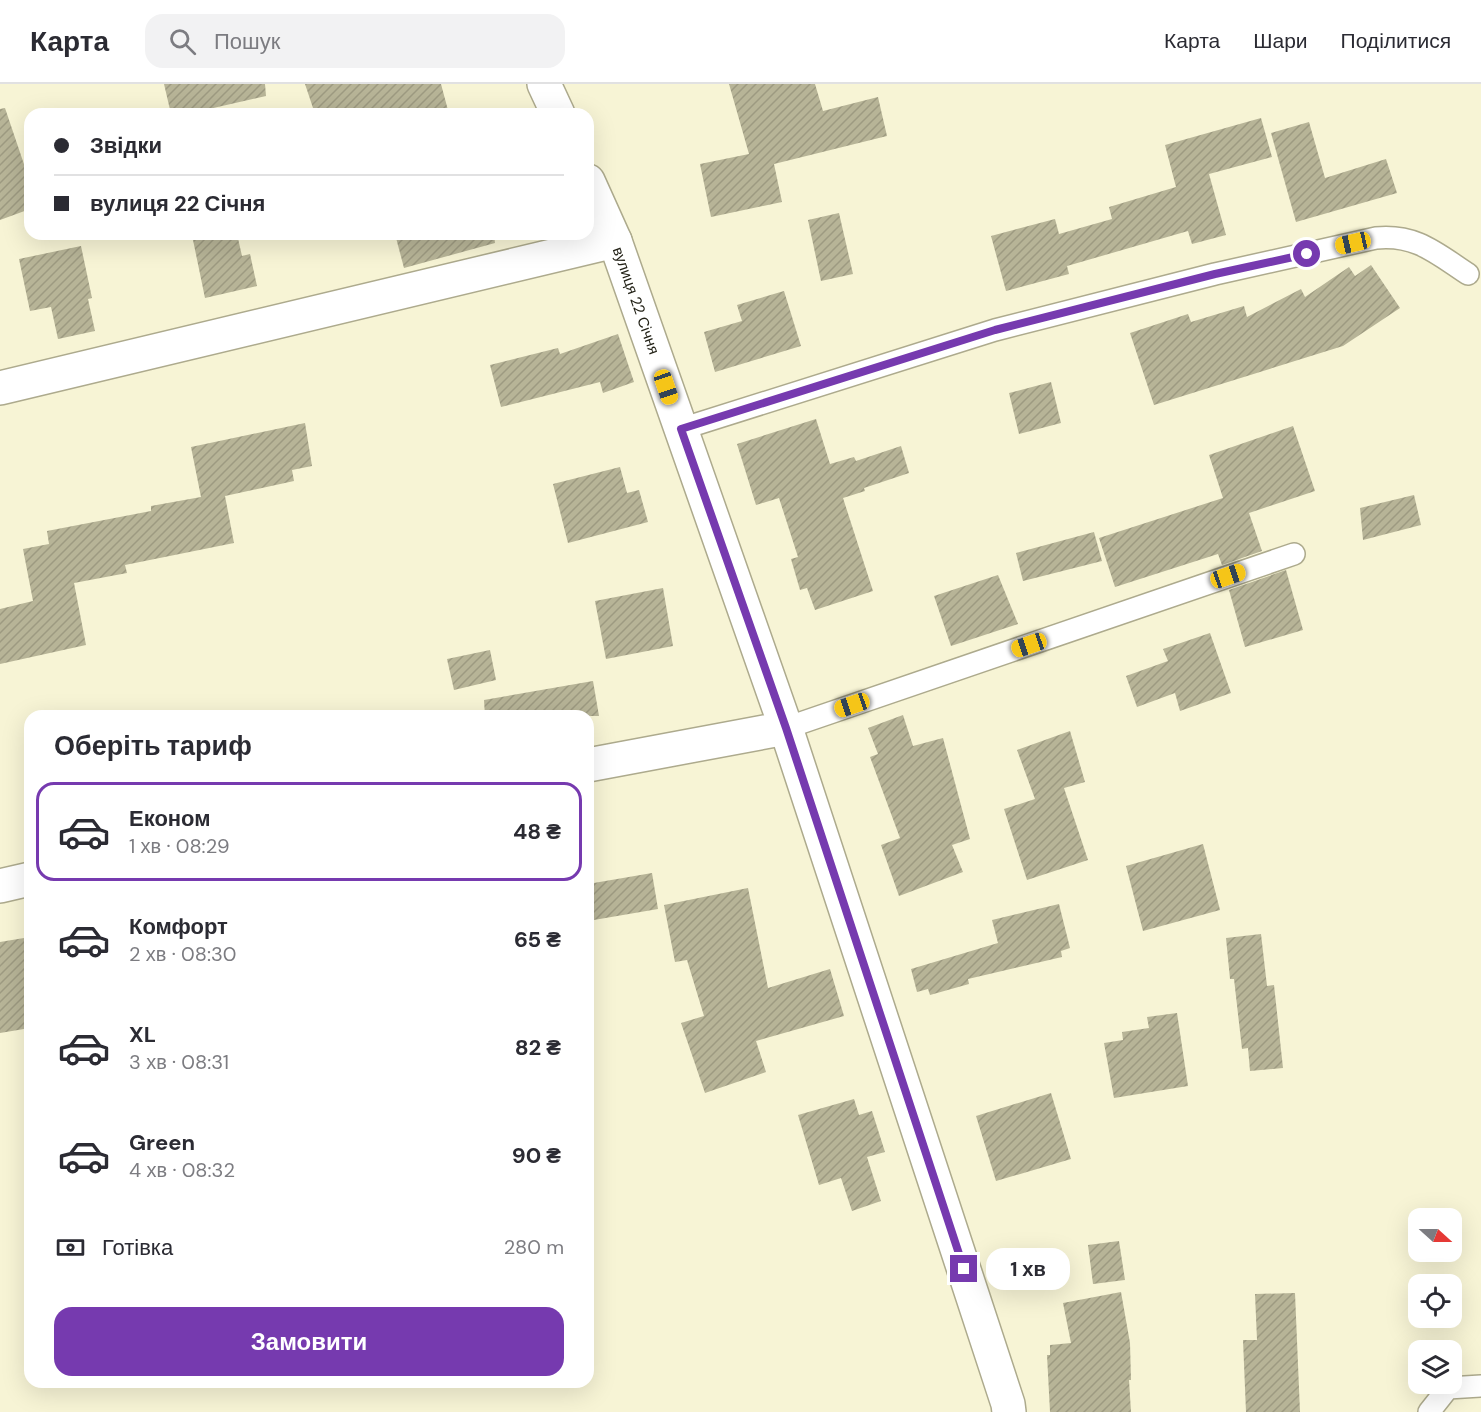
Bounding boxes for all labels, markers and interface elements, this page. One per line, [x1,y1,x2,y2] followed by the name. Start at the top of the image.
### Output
[145,14,565,68] search box
[30,23,109,60] text: Карта
[166,25,199,58] icon: search
[214,27,280,56] text: Пошук
[1164,27,1220,55] text: Карта
[1253,27,1308,55] text: Шари
[1341,27,1451,55] text: Поділитися
[90,131,162,160] text: Звідки
[90,189,265,218] text: вулиця 22 Січня
[1333,230,1373,256] car
[1293,240,1320,267] route start
[608,244,664,357] street label: вулиця 22 Січня
[652,367,680,407] car
[1208,562,1248,590] car
[1009,631,1049,659] car
[832,691,872,719] car
[54,728,252,763] text: Оберіть тариф
[129,804,211,833] text: Економ
[57,805,111,859] icon: car
[513,817,561,846] text: 48 ₴
[129,833,230,859] text: 1 хв · 08:29
[129,912,228,941] text: Комфорт
[57,913,111,967] icon: car
[514,925,561,954] text: 65 ₴
[129,941,236,967] text: 2 хв · 08:30
[129,1020,156,1049] text: XL
[57,1021,111,1075] icon: car
[515,1033,561,1062] text: 82 ₴
[129,1049,229,1075] text: 3 хв · 08:31
[129,1128,195,1157] text: Green
[57,1129,111,1183] icon: car
[512,1141,561,1170] text: 90 ₴
[129,1157,235,1183] text: 4 хв · 08:32
[1408,1208,1462,1262] north arrow
[1408,1208,1462,1394] map controls
[54,1231,87,1264] icon: cash
[102,1233,173,1262] text: Готівка
[504,1234,564,1260] text: 280 m
[985,1248,1069,1290] callout: 1 хв
[950,1255,977,1282] route end
[1010,1256,1046,1282] text: 1 хв
[1408,1274,1462,1328] button: locate
[54,1307,564,1376] button: Замовити
[1408,1340,1462,1394] button: layers

